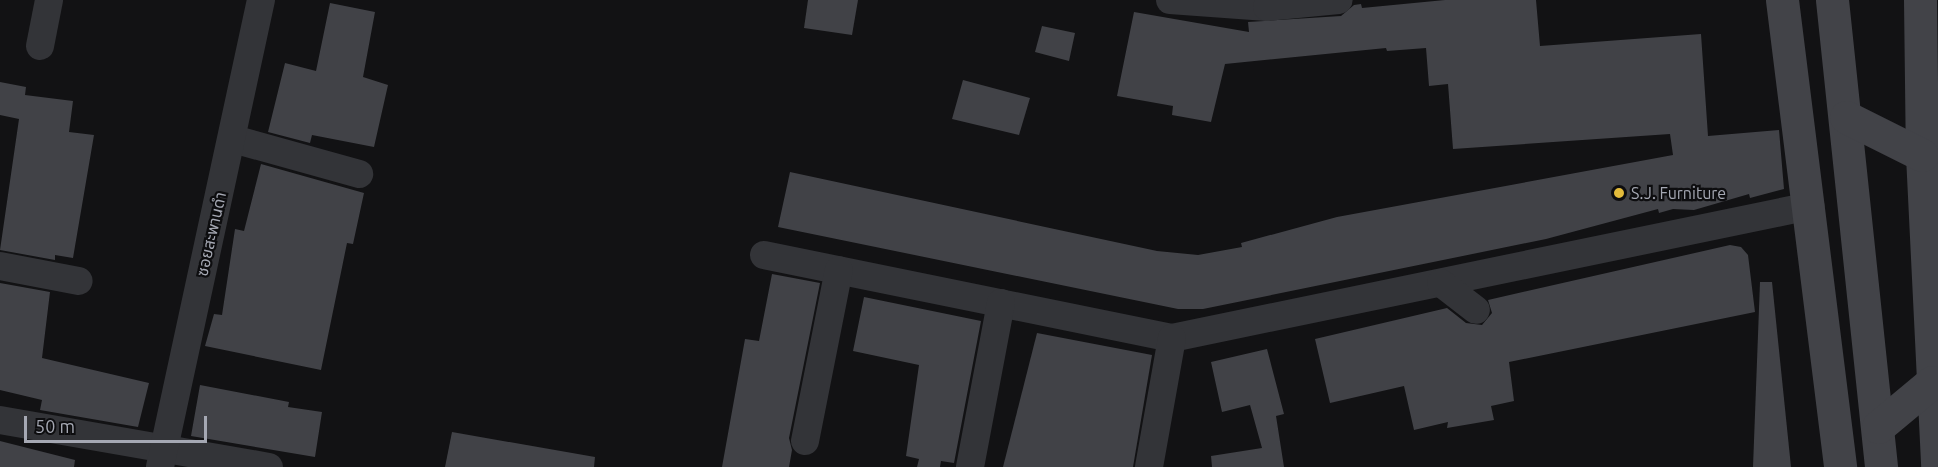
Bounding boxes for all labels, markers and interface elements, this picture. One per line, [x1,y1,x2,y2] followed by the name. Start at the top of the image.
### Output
[1631,183,1726,203] place label: S.J. Furniture
[1612,186,1626,200] marker: S.J. Furniture
[192,190,230,278] street label: ซอยสะพานดำ
[27,404,210,442] scale bar
[35,416,75,436] text: 50 m

